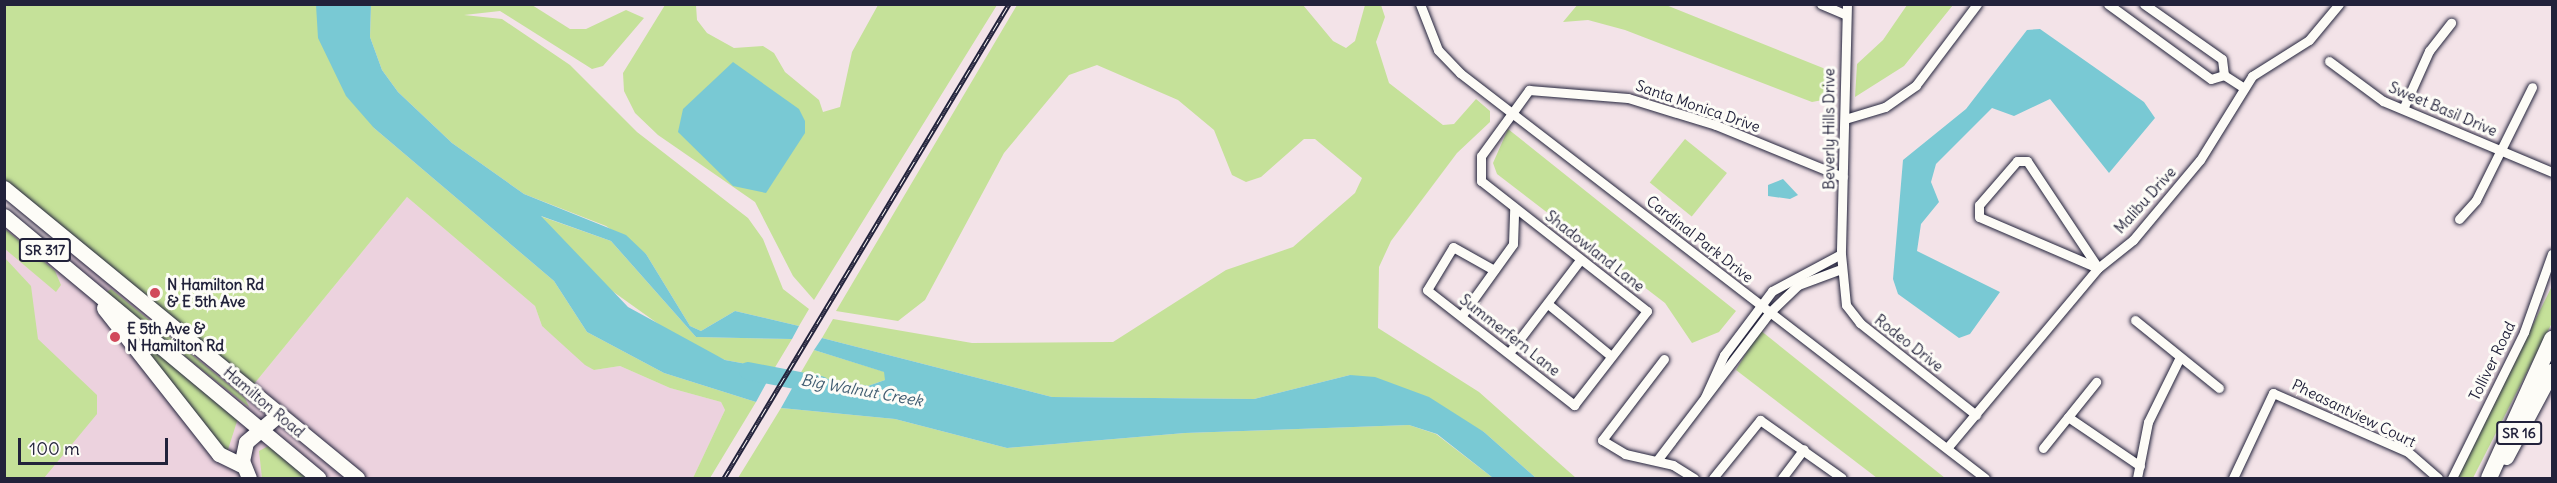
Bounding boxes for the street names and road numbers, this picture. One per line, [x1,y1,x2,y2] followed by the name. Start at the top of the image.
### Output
[1820,68,1838,190] street label: Beverly Hills Drive
[1633,76,1763,136] street label: Santa Monica Drive
[2386,78,2500,140] street label: Sweet Basil Drive
[2110,163,2180,237] street label: Malibu Drive
[1643,192,1757,286] street label: Cardinal Park Drive
[1542,207,1648,295] street label: Shadowland Lane
[18,239,72,261] road number: SR 317
[1456,290,1564,380] street label: Summerfern Lane
[1871,311,1947,375] street label: Rodeo Drive
[2465,319,2519,403] street label: Tolliver Road
[220,363,308,441] street label: Hamilton Road
[2289,375,2419,451] street label: Pheasantview Court
[2495,422,2543,444] road number: SR 16

